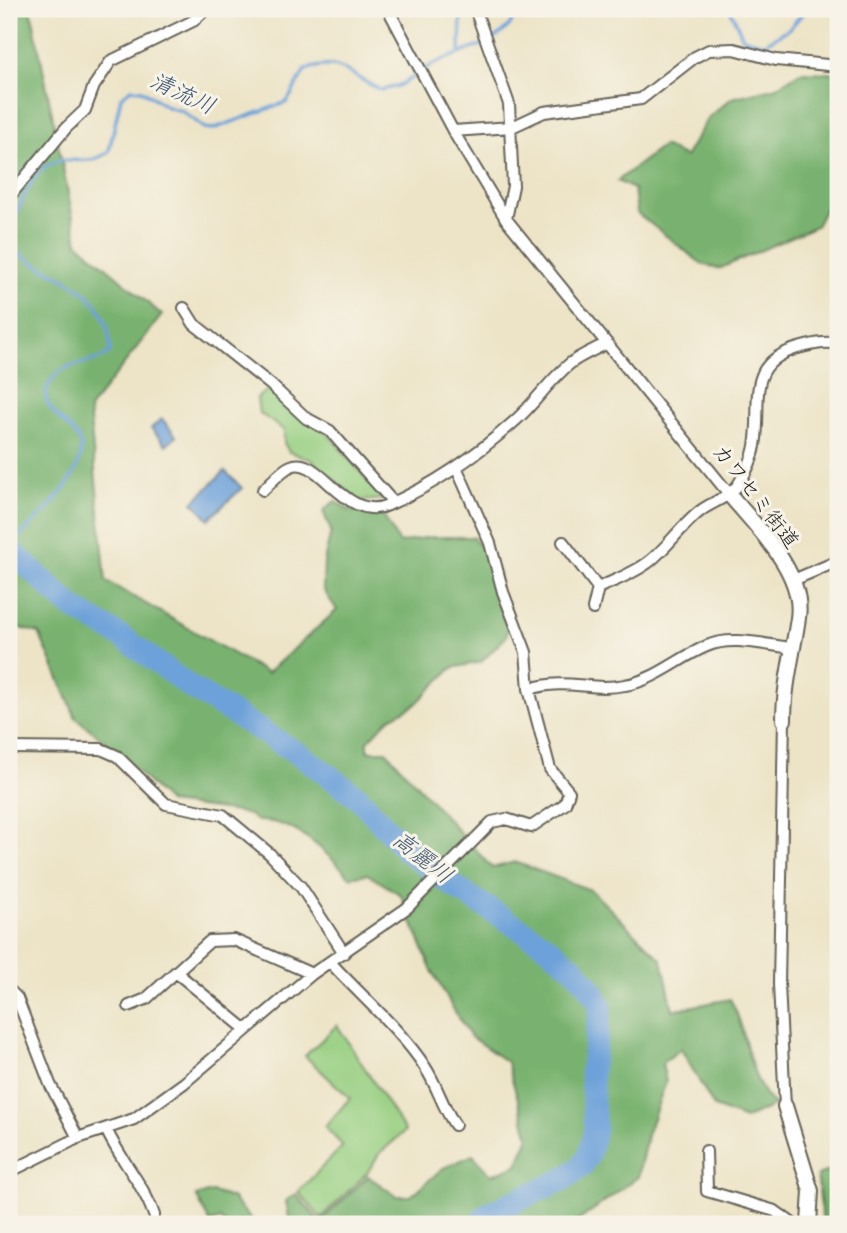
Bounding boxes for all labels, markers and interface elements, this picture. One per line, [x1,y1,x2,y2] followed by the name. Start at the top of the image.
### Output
[145,65,221,121] water label: 清流川
[706,438,806,554] street label: カワセミ街道
[387,824,459,890] water label: 高麗川

